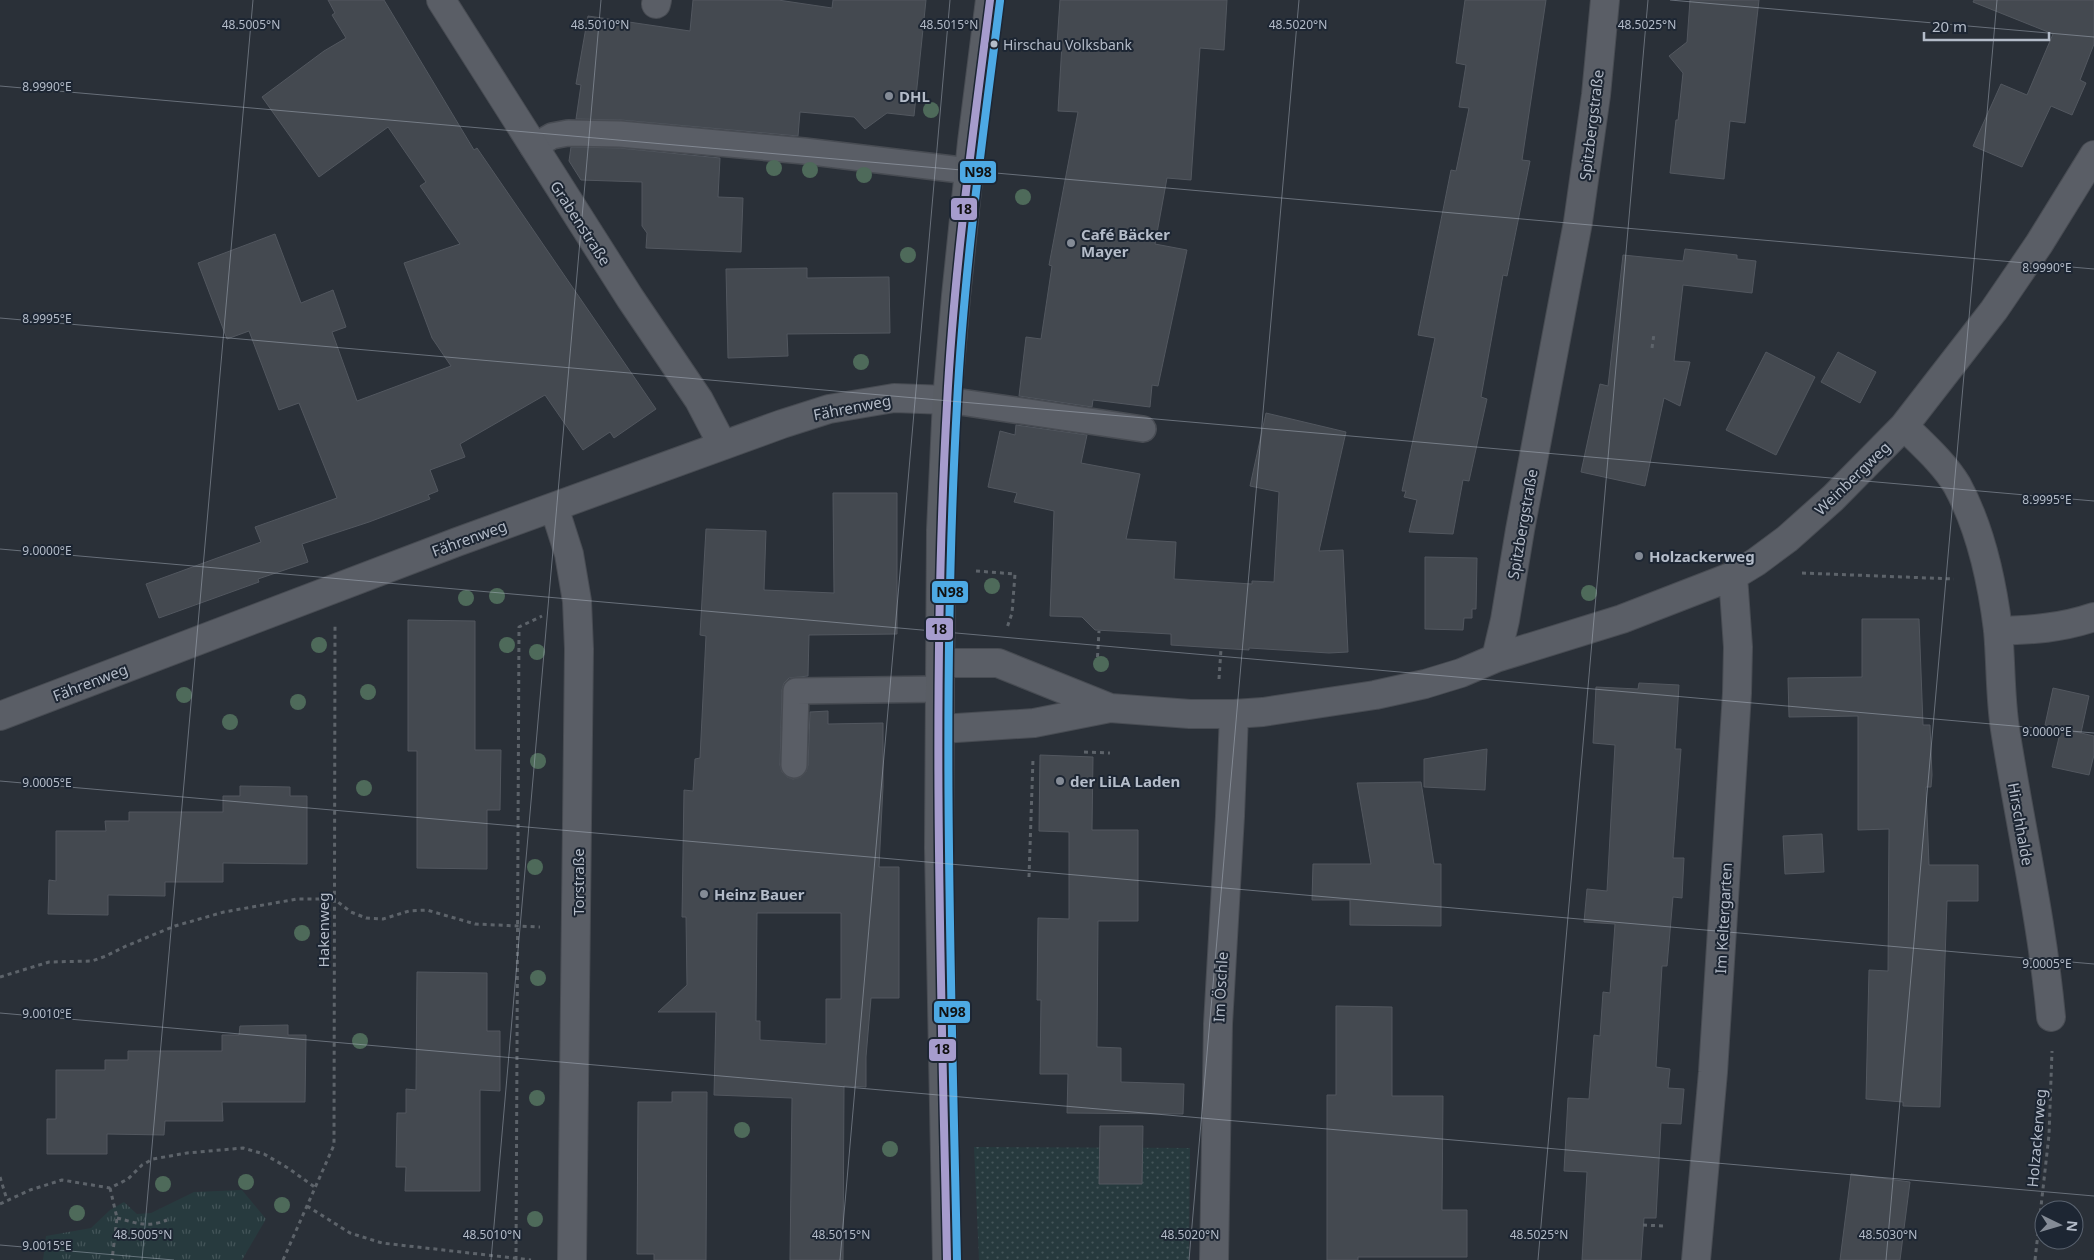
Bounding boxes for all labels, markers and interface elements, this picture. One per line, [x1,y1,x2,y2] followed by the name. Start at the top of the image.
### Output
[1924,10,2049,42] scale bar
[222,16,280,33] text: 48.5005°N
[571,16,629,33] text: 48.5010°N
[920,16,978,33] text: 48.5015°N
[1269,16,1327,33] text: 48.5020°N
[1618,16,1676,33] text: 48.5025°N
[1932,16,1967,36] text: 20 m
[1003,35,1132,54] place label: Hirschau Volksbank
[989,39,999,49] marker: Hirschau Volksbank
[1574,68,1608,182] street label: Spitzbergstraße
[22,78,72,95] text: 8.9990°E
[899,86,930,106] place label: DHL
[883,90,895,102] marker: DHL
[959,160,997,184] line badge: N98
[964,162,992,181] text: N98
[546,177,616,269] street label: Grabenstraße
[950,197,978,221] line badge: 18
[956,199,972,218] text: 18
[1081,224,1170,261] place label: Café Bäcker Mayer
[1065,237,1077,249] marker: Café Bäcker Mayer
[2022,259,2072,276] text: 8.9990°E
[22,310,72,327] text: 8.9995°E
[812,390,892,424] street label: Fährenweg
[1810,437,1894,519] street label: Weinbergweg
[1502,467,1542,581] street label: Spitzbergstraße
[2022,491,2072,508] text: 8.9995°E
[429,515,509,561] street label: Fährenweg
[22,542,72,559] text: 9.0000°E
[1649,546,1755,566] place label: Holzackerweg
[1633,550,1645,562] marker: Holzackerweg
[931,580,969,604] line badge: N98
[936,582,964,601] text: N98
[925,617,954,641] line badge: 18
[931,619,947,638] text: 18
[50,659,130,705] street label: Fährenweg
[2022,723,2072,740] text: 9.0000°E
[1070,771,1180,791] place label: der LiLA Laden
[22,774,72,791] text: 9.0005°E
[1054,775,1066,787] marker: der LiLA Laden
[2004,781,2038,867] street label: Hirschhalde
[568,848,588,916] street label: Torstraße
[1710,862,1736,974] street label: Im Keltergarten
[714,884,805,904] place label: Heinz Bauer
[698,888,710,900] marker: Heinz Bauer
[313,893,333,967] street label: Hakenweg
[1208,951,1232,1023] street label: Im Öschle
[2022,955,2072,972] text: 9.0005°E
[933,1000,971,1024] line badge: N98
[938,1002,966,1021] text: N98
[22,1005,72,1022] text: 9.0010°E
[928,1038,957,1062] line badge: 18
[934,1039,950,1058] text: 18
[2022,1088,2050,1188] street label: Holzackerweg
[2034,1200,2084,1250] north arrow
[2062,1220,2082,1233] text: N
[114,1226,172,1243] text: 48.5005°N
[463,1226,521,1243] text: 48.5010°N
[812,1226,870,1243] text: 48.5015°N
[1161,1226,1219,1243] text: 48.5020°N
[1510,1226,1568,1243] text: 48.5025°N
[1859,1226,1917,1243] text: 48.5030°N
[22,1237,72,1254] text: 9.0015°E

